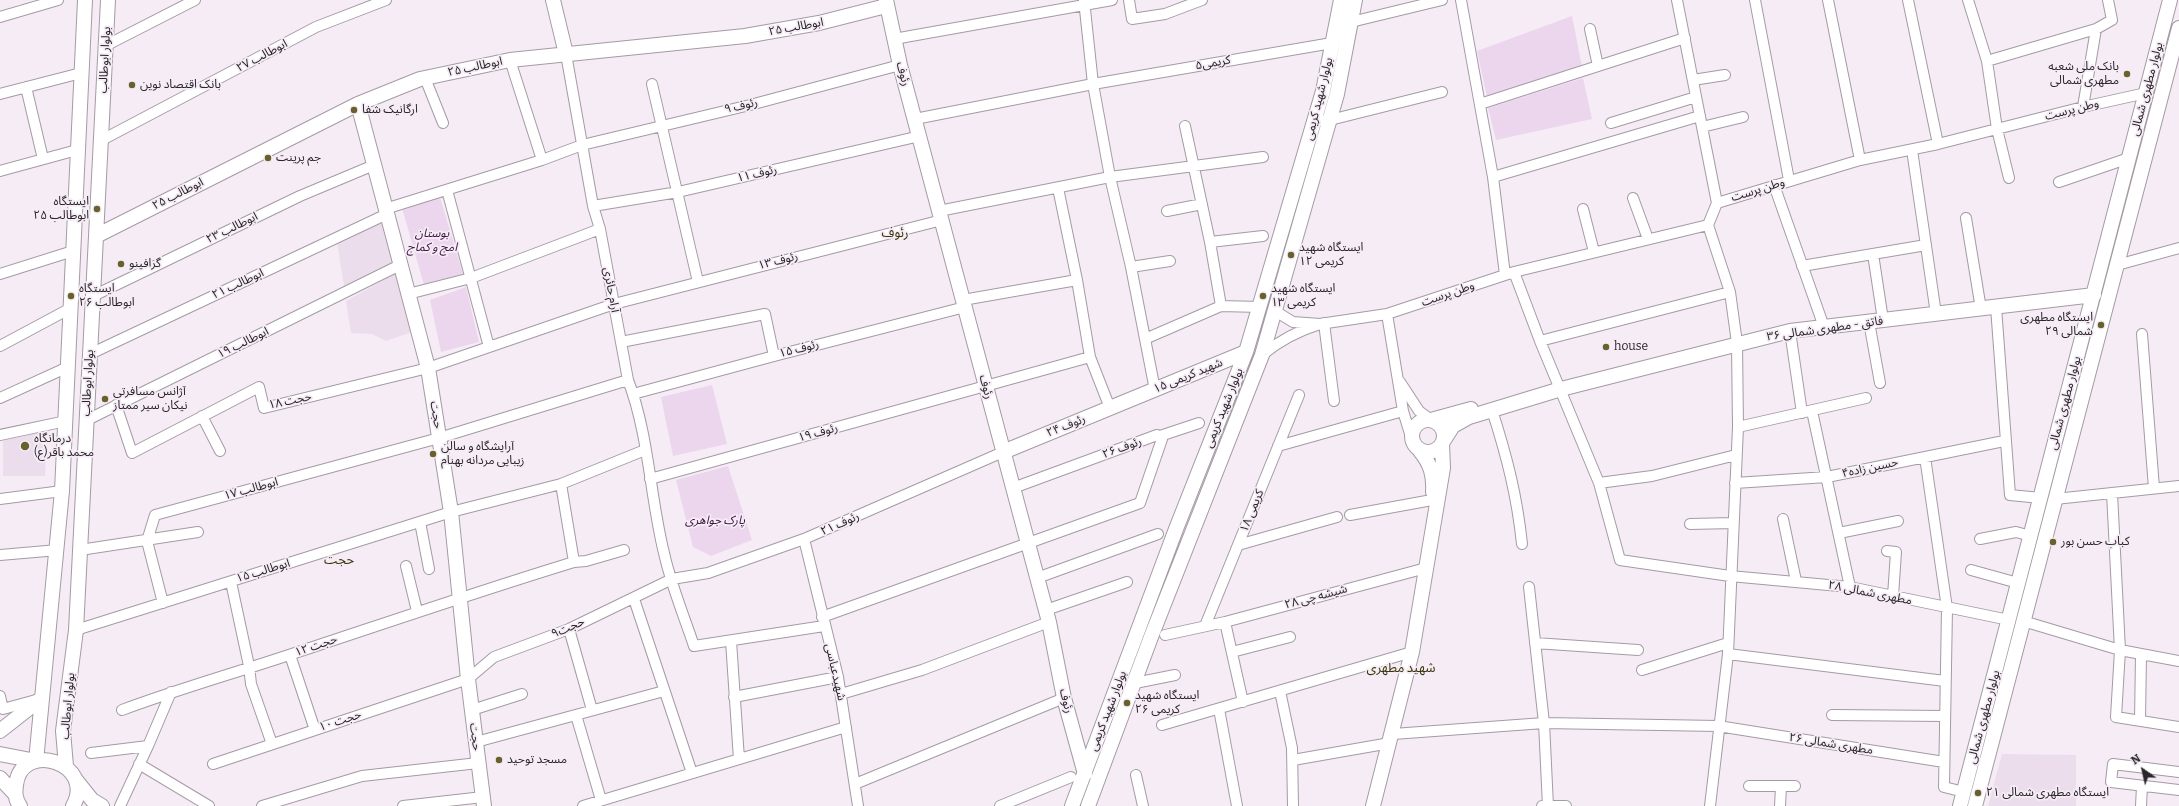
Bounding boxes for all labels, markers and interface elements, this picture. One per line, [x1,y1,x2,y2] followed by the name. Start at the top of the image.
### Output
[767,15,825,39] street label: ابوطالب ۲۵
[96,26,114,94] street label: بولوار ابوطالب
[234,37,290,75] street label: ابوطالب ۲۷
[2128,41,2166,137] street label: بولوار مطهری شمالی
[1194,53,1232,73] street label: کریمی۵
[446,54,504,80] street label: ابوطالب ۲۵
[1302,56,1336,142] street label: بولوار شهید کریمی
[893,60,913,88] street label: رئوف
[2048,60,2119,88] place label: بانک ملی شعبه مطهری شمالی
[2122,69,2132,79] marker: بانک ملی شعبه مطهری شمالی
[140,78,221,92] place label: بانک اقتصاد نوین
[127,80,137,90] marker: بانک اقتصاد نوین
[723,95,759,117] street label: رئوف ۹
[2044,96,2100,124] street label: وطن پرست
[362,103,418,117] place label: ارگانیک شفا
[349,105,359,115] marker: ارگانیک شفا
[276,151,321,165] place label: جم پرینت
[263,153,273,163] marker: جم پرینت
[735,162,779,186] street label: رئوف ۱۱
[150,175,206,213] street label: ابوطالب ۲۵
[1730,175,1786,205] street label: وطن پرست
[33,195,89,223] place label: ایستگاه ابوطالب ۲۵
[92,204,102,214] marker: ایستگاه ابوطالب ۲۵
[204,209,260,247] street label: ابوطالب ۲۳
[882,225,908,241] district label: رئوف
[407,227,457,255] park label: بوستان امج و کماج
[1299,241,1363,269] place label: ایستگاه شهید کریمی ۱۲
[756,249,800,273] street label: رئوف ۱۳
[1286,250,1296,260] marker: ایستگاه شهید کریمی ۱۲
[129,257,161,271] place label: گرافینو
[116,259,126,269] marker: گرافینو
[210,266,266,302] street label: ابوطالب ۲۱
[600,266,622,314] street label: آرام حائری
[1420,278,1476,310] street label: وطن پرست
[79,282,135,310] place label: ایستگاه ابوطالب ۲۶
[1271,282,1335,310] place label: ایستگاه شهید کریمی ۱۳
[66,291,76,301] marker: ایستگاه ابوطالب ۲۶
[1258,291,1268,301] marker: ایستگاه شهید کریمی ۱۳
[2020,311,2093,339] place label: ایستگاه مطهری شمالی ۲۹
[1766,314,1884,344] street label: فاتق - مطهری شمالی ۳۶
[2096,320,2106,330] marker: ایستگاه مطهری شمالی ۲۹
[215,324,271,362] street label: ابوطالب ۱۹
[777,337,821,361] street label: رئوف ۱۵
[1614,340,1648,354] place label: house
[1601,342,1611,352] marker: house
[79,349,97,417] street label: بولوار ابوطالب
[2046,355,2084,451] street label: بولوار مطهری شمالی
[1151,356,1225,396] street label: شهید کریمی ۱۵
[1201,366,1247,450] street label: بولوار شهید کریمی
[976,373,996,401] street label: رئوف
[113,385,188,413] place label: آژانس مسافرتی نیکان سیر ممتاز
[267,389,313,413] street label: حجت ۱۸
[100,394,110,404] marker: آژانس مسافرتی نیکان سیر ممتاز
[427,400,445,430] street label: حجت
[1044,412,1088,440] street label: رئوف ۲۴
[796,421,840,445] street label: رئوف ۱۹
[34,432,94,460] place label: درمانگاه محمد باقر(ع)
[1100,434,1144,462] street label: رئوف ۲۶
[19,440,31,452] marker: درمانگاه محمد باقر(ع)
[441,440,525,468] place label: آرایشگاه و سالن زیبایی مردانه بهنام
[428,449,438,459] marker: آرایشگاه و سالن زیبایی مردانه بهنام
[1840,455,1900,481] street label: حسین زاده۴
[222,475,280,503] street label: ابوطالب ۱۷
[1237,488,1267,534] street label: کریمی ۱۸
[818,509,862,539] street label: رئوف ۲۱
[685,514,745,528] park label: پارک جواهری
[2061,535,2130,549] place label: كباب حسن بور
[2048,537,2058,547] marker: كباب حسن بور
[324,552,354,568] district label: حجت
[234,556,292,586] street label: ابوطالب ۱۵
[1827,578,1913,608] street label: مطهری شمالی ۲۸
[1283,582,1349,612] street label: شیشه چی ۲۸
[549,615,587,641] street label: حجت۹
[293,632,339,660] street label: حجت ۱۲
[821,642,849,702] street label: شهیدعباسی
[1367,660,1435,676] district label: شهید مطهری
[1086,669,1130,753] street label: بولوار شهید کریمی
[1965,669,2003,765] street label: بولوار مطهری شمالی
[58,672,78,740] street label: بولوار ابوطالب
[1056,687,1076,715] street label: رئوف
[1135,689,1199,717] place label: ایستگاه شهید کریمی ۲۶
[1122,698,1132,708] marker: ایستگاه شهید کریمی ۲۶
[317,707,363,735] street label: حجت ۱۰
[466,722,484,752] street label: حجت
[1788,730,1874,758] street label: مطهری شمالی ۲۶
[2123,750,2163,790] north arrow
[2129,752,2143,767] text: N
[507,753,567,767] place label: مسجد توحید
[494,755,504,765] marker: مسجد توحید
[1986,786,2109,800] place label: ایستگاه مطهری شمالی ۲۱
[1973,788,1983,798] marker: ایستگاه مطهری شمالی ۲۱

